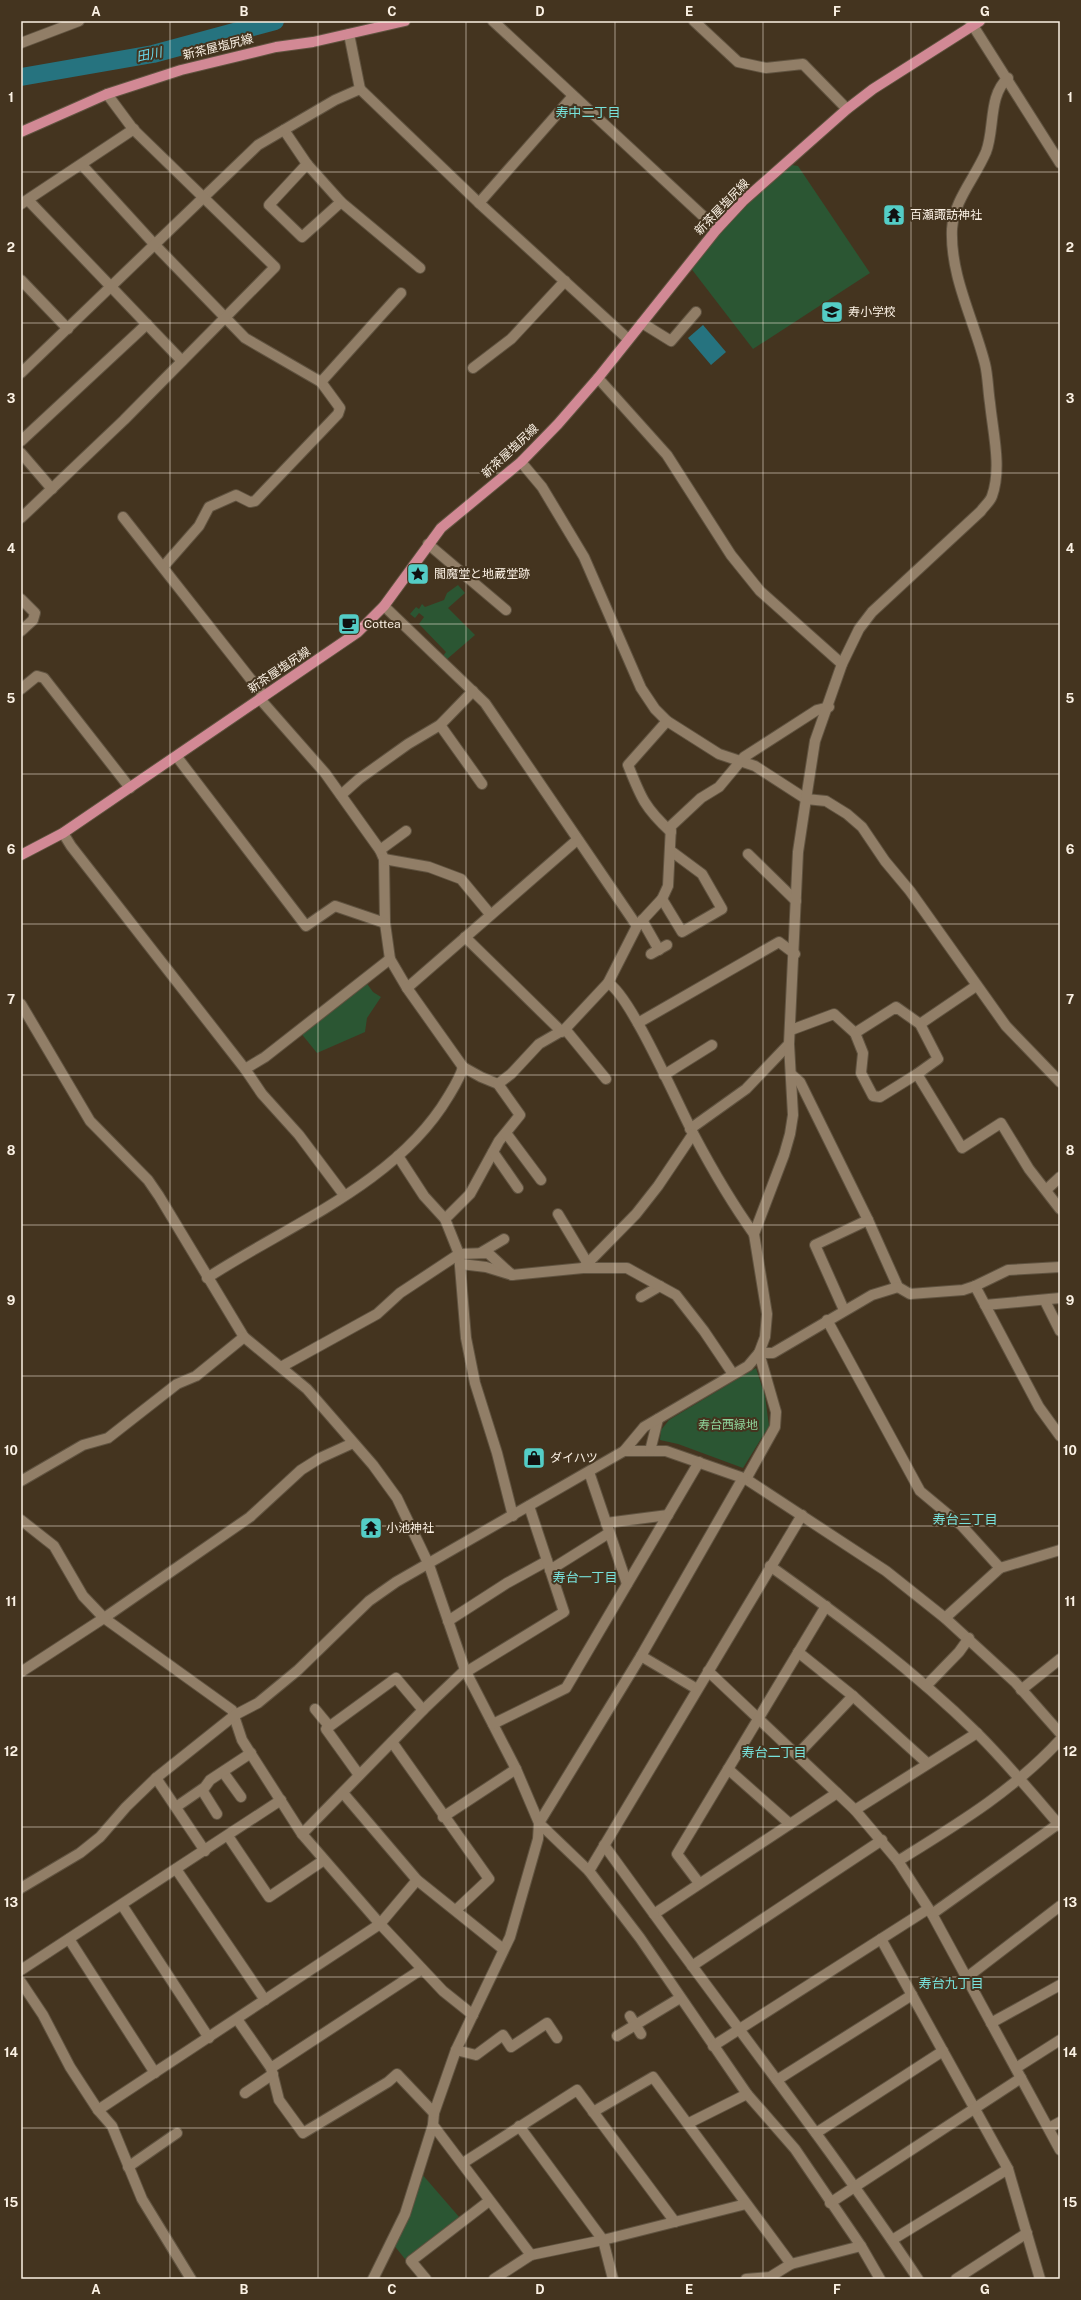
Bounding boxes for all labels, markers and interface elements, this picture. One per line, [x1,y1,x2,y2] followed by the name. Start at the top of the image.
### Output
[91,4,101,19] text: A
[240,4,249,19] text: B
[387,4,397,19] text: C
[535,4,545,19] text: D
[685,4,693,19] text: E
[833,4,841,19] text: F
[980,4,990,19] text: G
[181,31,255,63] street label: 新茶屋塩尻線
[135,44,165,65] water label: 田川
[8,90,14,105] text: 1
[1067,90,1073,105] text: 1
[555,105,621,120] district label: 寿中二丁目
[692,176,752,238] street label: 新茶屋塩尻線
[881,202,907,228] temple icon: 百瀬諏訪神社
[910,208,982,222] place label: 百瀬諏訪神社
[7,240,15,255] text: 2
[1066,240,1074,255] text: 2
[819,299,845,325] school or university icon: 寿小学校
[848,305,896,319] place label: 寿小学校
[7,391,16,406] text: 3
[1066,391,1075,406] text: 3
[479,421,541,481] street label: 新茶屋塩尻線
[7,541,16,556] text: 4
[1066,541,1075,556] text: 4
[405,561,431,587] place icon: 閻魔堂と地蔵堂跡
[434,567,530,581] place label: 閻魔堂と地蔵堂跡
[336,611,362,637] cafe icon: Cottea
[364,617,401,631] place label: Cottea
[245,644,313,696] street label: 新茶屋塩尻線
[7,691,16,706] text: 5
[1066,691,1075,706] text: 5
[7,842,16,857] text: 6
[1066,842,1075,857] text: 6
[7,992,15,1007] text: 7
[1066,992,1074,1007] text: 7
[7,1143,16,1158] text: 8
[1066,1143,1075,1158] text: 8
[7,1293,15,1308] text: 9
[1066,1293,1074,1308] text: 9
[698,1418,758,1432] park label: 寿台西緑地
[4,1443,18,1458] text: 10
[1063,1443,1077,1458] text: 10
[521,1445,547,1471] shop icon: ダイハツ
[550,1451,598,1465] place label: ダイハツ
[932,1512,998,1527] district label: 寿台三丁目
[358,1515,384,1541] temple icon: 小池神社
[386,1521,434,1535] place label: 小池神社
[552,1570,618,1585] district label: 寿台一丁目
[5,1594,17,1609] text: 11
[1064,1594,1076,1609] text: 11
[4,1744,18,1759] text: 12
[1063,1744,1077,1759] text: 12
[741,1745,807,1760] district label: 寿台二丁目
[4,1895,18,1910] text: 13
[1063,1895,1077,1910] text: 13
[918,1976,984,1991] district label: 寿台九丁目
[4,2045,19,2060] text: 14
[1063,2045,1078,2060] text: 14
[4,2195,18,2210] text: 15
[1063,2195,1077,2210] text: 15
[91,2282,101,2297] text: A
[240,2282,249,2297] text: B
[387,2282,397,2297] text: C
[535,2282,545,2297] text: D
[685,2282,693,2297] text: E
[833,2282,841,2297] text: F
[980,2282,990,2297] text: G

